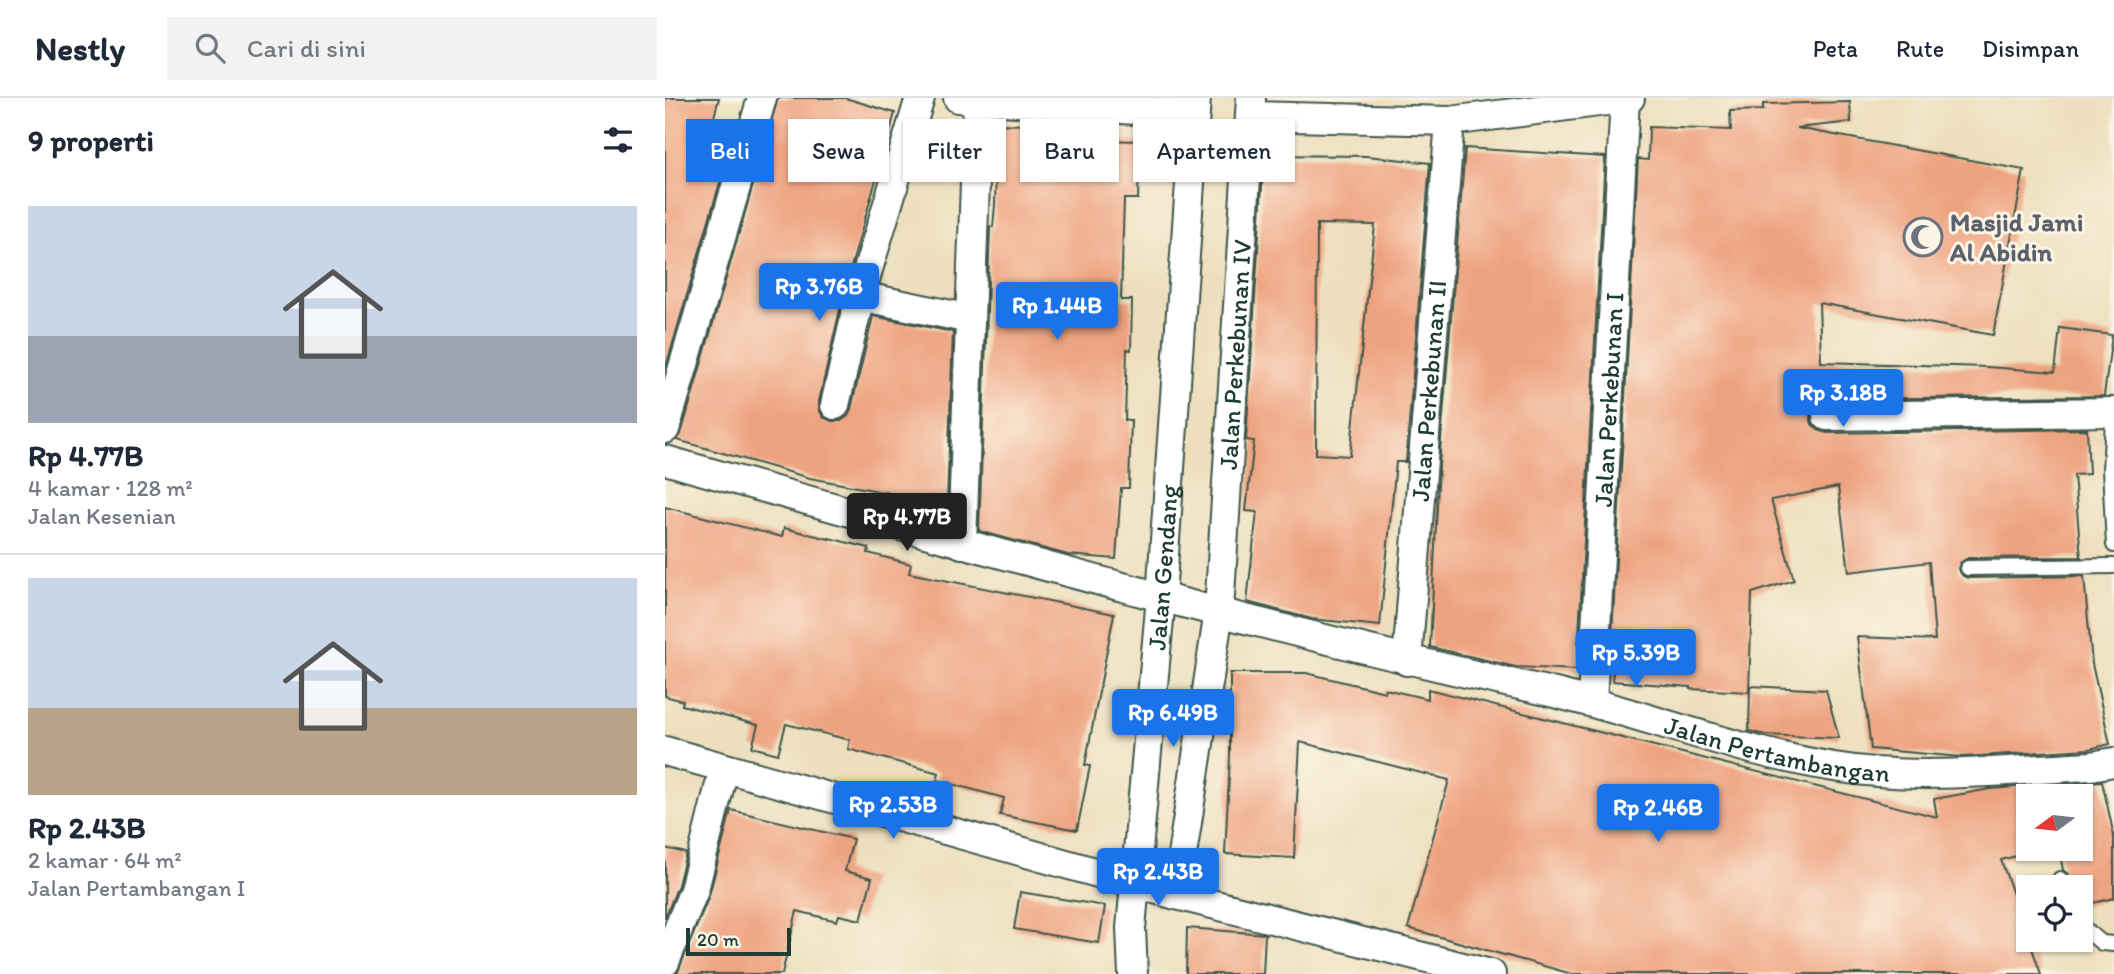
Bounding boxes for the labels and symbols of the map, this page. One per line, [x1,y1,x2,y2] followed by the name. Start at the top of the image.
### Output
[1949,206,2083,268] place label: Masjid Jami Al Abidin
[1902,216,1944,258] mosque icon: Masjid Jami Al Abidin
[1212,239,1258,471] street label: Jalan Perkebunan IV
[747,264,891,323] pin: Rp 3.76B
[1404,279,1453,503] street label: Jalan Perkebunan II
[985,282,1129,342] pin: Rp 1.44B
[1587,291,1630,508] street label: Jalan Perkebunan I
[1771,370,1915,429] pin: Rp 3.18B
[1140,483,1185,652] street label: Jalan Gendang
[835,494,979,553] pin: Rp 4.77B
[1564,630,1708,689] pin: Rp 5.39B
[1101,690,1245,749] pin: Rp 6.49B
[1661,709,1891,789] street label: Jalan Pertambangan
[821,782,965,841] pin: Rp 2.53B
[1586,784,1730,844] pin: Rp 2.46B
[2016,784,2093,861] north arrow
[1086,848,1230,908] pin: Rp 2.43B
[686,925,791,957] scale bar

